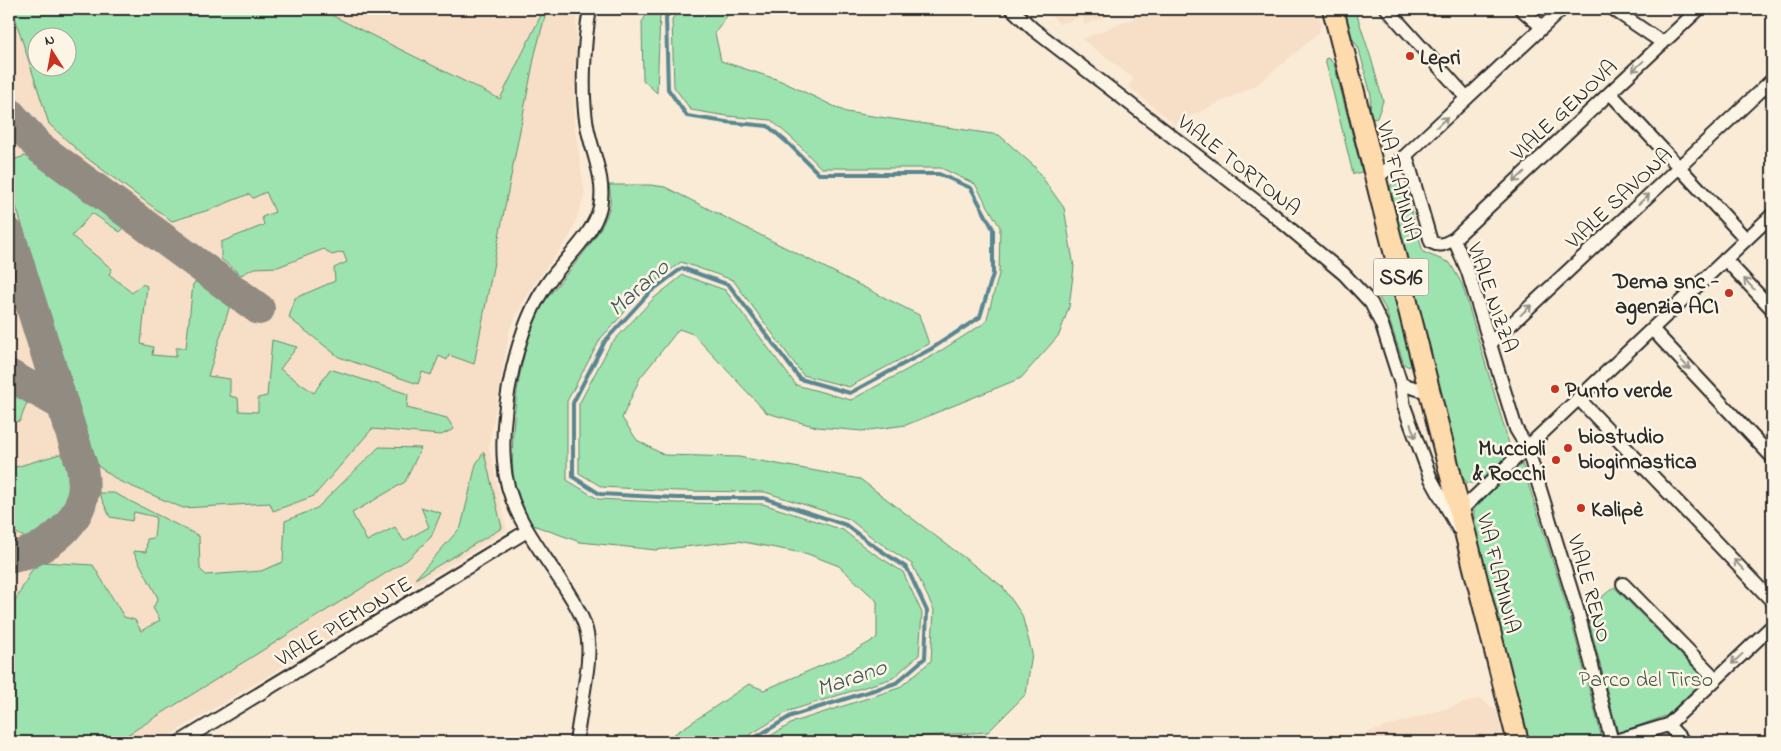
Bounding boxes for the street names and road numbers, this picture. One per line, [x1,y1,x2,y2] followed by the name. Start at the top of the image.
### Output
[1504,53,1626,170] street label: VIALE GENOVA
[1169,107,1307,225] street label: VIALE TORTONA
[1366,117,1427,245] street label: VIA FLAMINIA
[1558,141,1681,258] street label: VIALE SAVONA
[1457,238,1525,357] street label: VIALE NIZZA
[1374,258,1428,296] road number: SS16
[1466,509,1527,637] street label: VIA FLAMINIA
[1557,530,1619,647] street label: VIALE RENO
[269,569,419,677] street label: VIALE PIEMONTE

